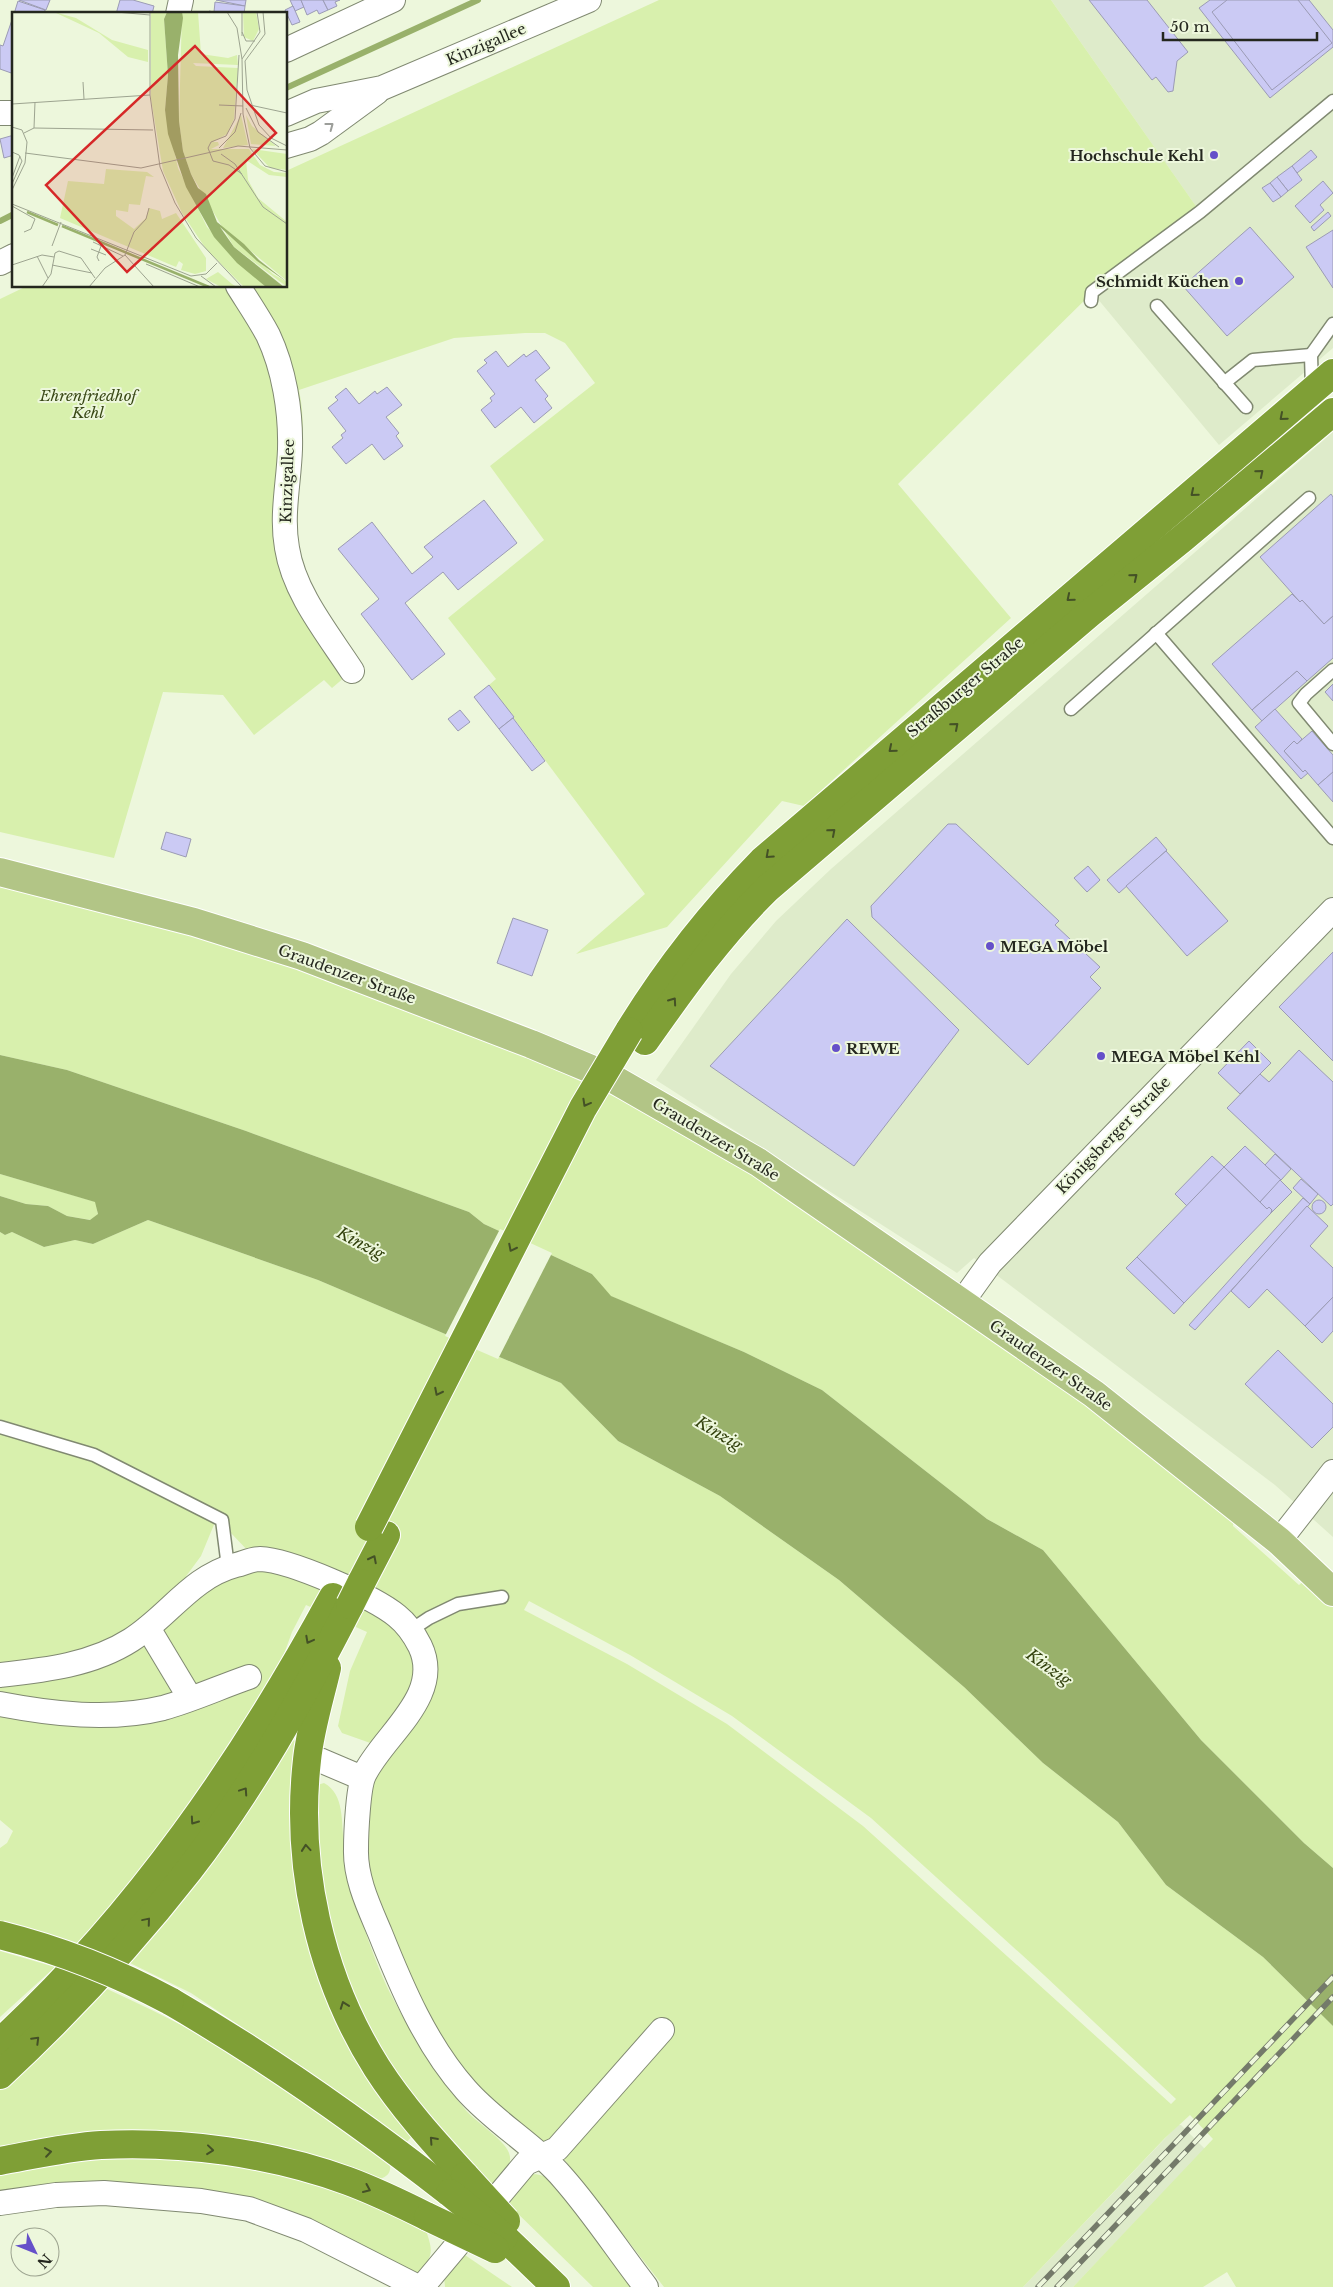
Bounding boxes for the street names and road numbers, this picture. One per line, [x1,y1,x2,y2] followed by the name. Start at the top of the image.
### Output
[443,19,529,69] street label: Kinzigallee
[276,438,298,524] street label: Kinzigallee
[903,633,1027,741] street label: Straßburger Straße
[276,940,418,1008] street label: Graudenzer Straße
[1052,1072,1174,1198] street label: Königsberger Straße
[649,1093,783,1185] street label: Graudenzer Straße
[986,1316,1116,1414] street label: Graudenzer Straße

